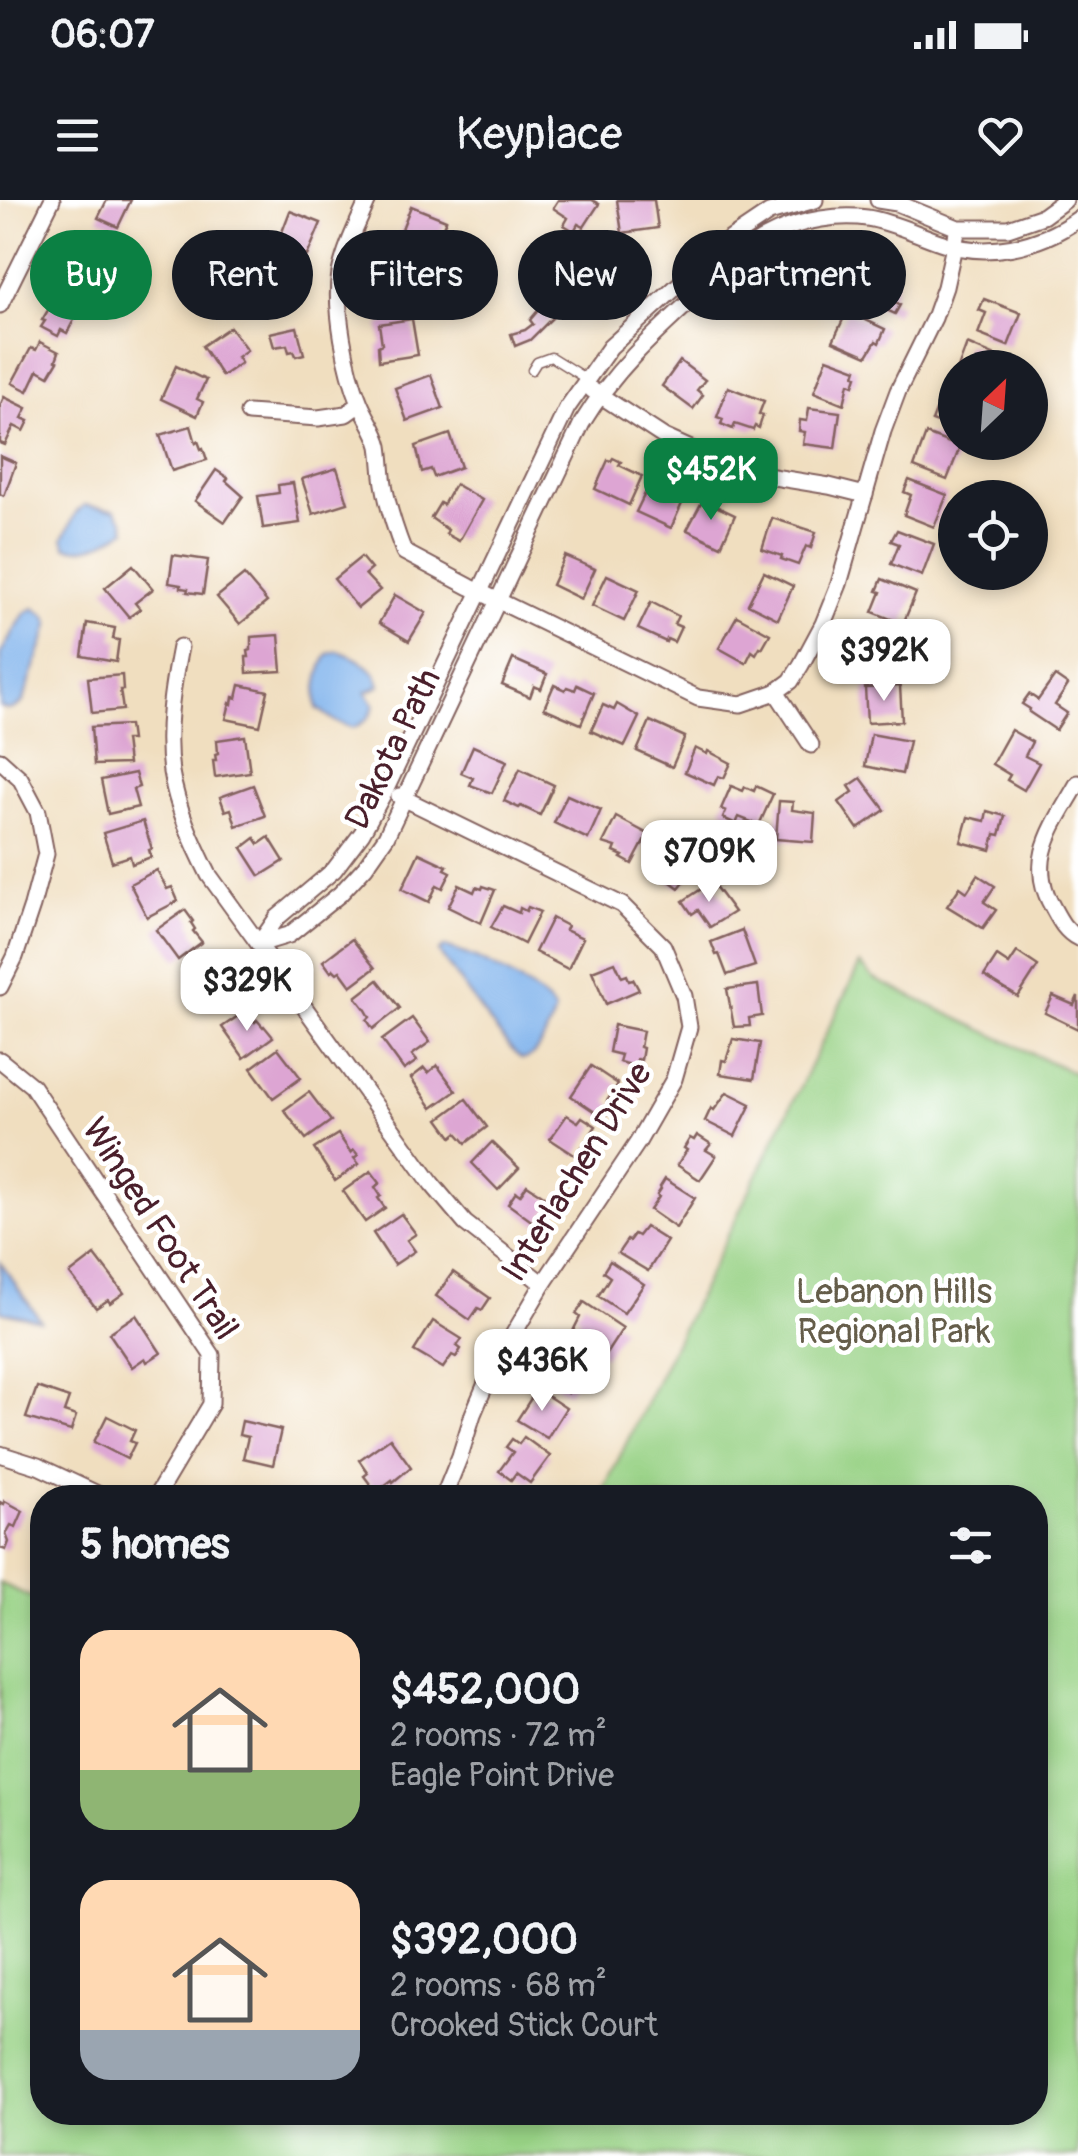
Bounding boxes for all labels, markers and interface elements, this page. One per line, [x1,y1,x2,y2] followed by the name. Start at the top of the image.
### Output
[50,11,154,59] text: 06:07
[456,107,622,163] text: Keyplace
[50,108,105,163] icon: menu
[973,108,1028,163] icon: heart
[30,230,152,320] chip: Buy
[172,230,313,320] chip: Rent
[333,230,498,320] chip: Filters
[518,230,652,320] chip: New
[672,230,906,320] chip: Apartment
[938,350,1048,460] north arrow
[938,350,1048,590] map controls
[641,438,781,523] pin: $452K
[666,450,756,490] text: $452K
[938,480,1048,590] button: locate
[814,619,954,704] pin: $392K
[840,631,928,671] text: $392K
[335,661,451,837] street label: Dakota Path
[639,820,779,905] pin: $709K
[663,832,755,872] text: $709K
[177,949,317,1034] pin: $329K
[203,961,291,1001] text: $329K
[492,1054,662,1290] street label: Interlachen Drive
[72,1110,248,1348] street label: Winged Foot Trail
[796,1270,993,1354] park label: Lebanon Hills Regional Park
[472,1329,612,1414] pin: $436K
[496,1341,588,1381] text: $436K
[943,1518,998,1573] icon: filters
[80,1519,230,1571] text: 5 homes
[390,1664,580,1716] text: $452,000
[160,1670,280,1790] icon: home
[390,1716,607,1756] text: 2 rooms · 72 m²
[390,1756,614,1796] text: Eagle Point Drive
[390,1914,578,1966] text: $392,000
[160,1920,280,2040] icon: home
[390,1966,607,2006] text: 2 rooms · 68 m²
[390,2006,658,2046] text: Crooked Stick Court

